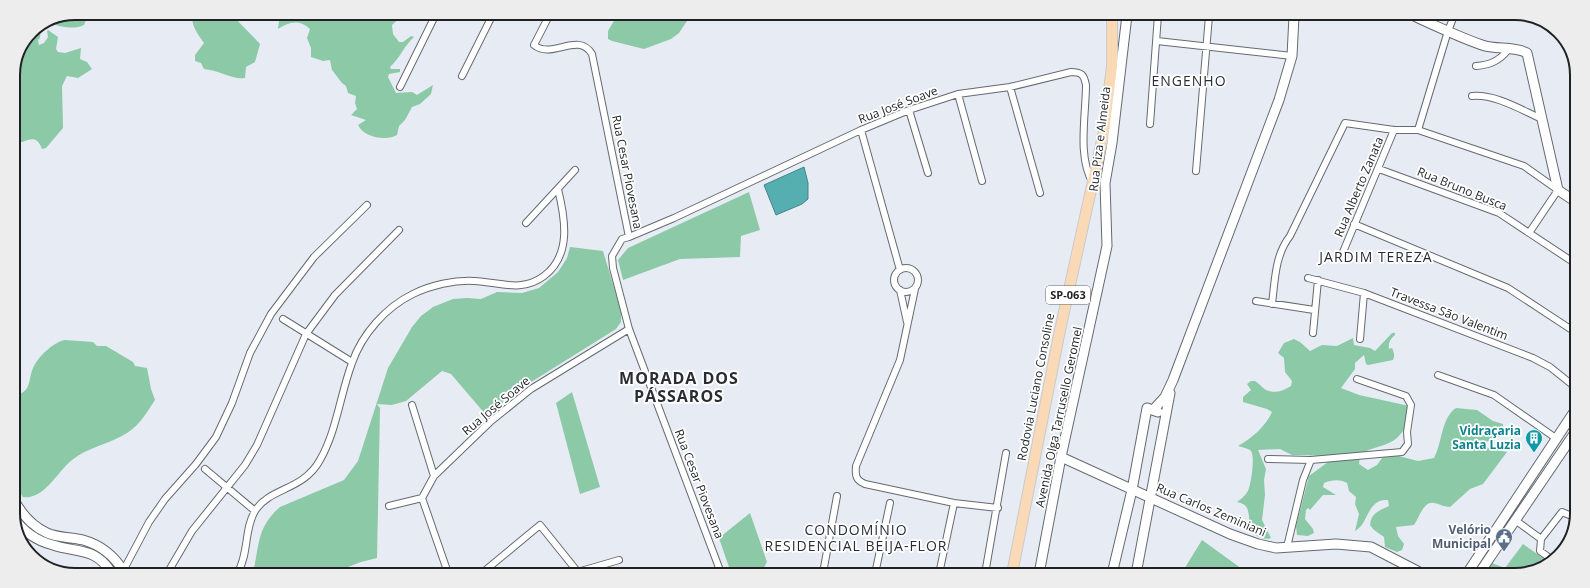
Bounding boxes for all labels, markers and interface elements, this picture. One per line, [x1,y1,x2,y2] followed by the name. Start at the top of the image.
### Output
[1151,71,1227,90] district label: ENGENHO
[856,81,940,127] street label: Rua José Soave
[1085,86,1114,192] street label: Rua Piza e Almeida
[608,113,647,230] street label: Rua Cesar Piovesana
[1330,134,1387,240] street label: Rua Alberto Zanata
[1415,163,1510,214] street label: Rua Bruno Busca
[1317,247,1433,266] district label: JARDIM TEREZA
[1388,283,1511,344] street label: Travessa São Valentim
[1046,286,1090,304] road number: SP-063
[1013,311,1058,462] street label: Rodovia Luciano Consoline
[1031,325,1086,509] street label: Avenida Olga Tarrusello Geromel
[619,367,739,407] district label: MORADA DOS PÁSSAROS
[458,372,533,439] street label: Rua José Soave
[1452,422,1521,453] place label: Vidraçaria Santa Luzia
[671,427,728,541] street label: Rua Cesar Piovesana
[1524,428,1544,453] building icon: Vidraçaria Santa Luzia
[1154,479,1269,540] street label: Rua Carlos Zeminiani
[765,520,947,555] district label: CONDOMÍNIO RESIDENCIAL BEIJA-FLOR
[1432,521,1491,552] place label: Velório Municipal
[1494,527,1514,552] public building icon: Velório Municipal

